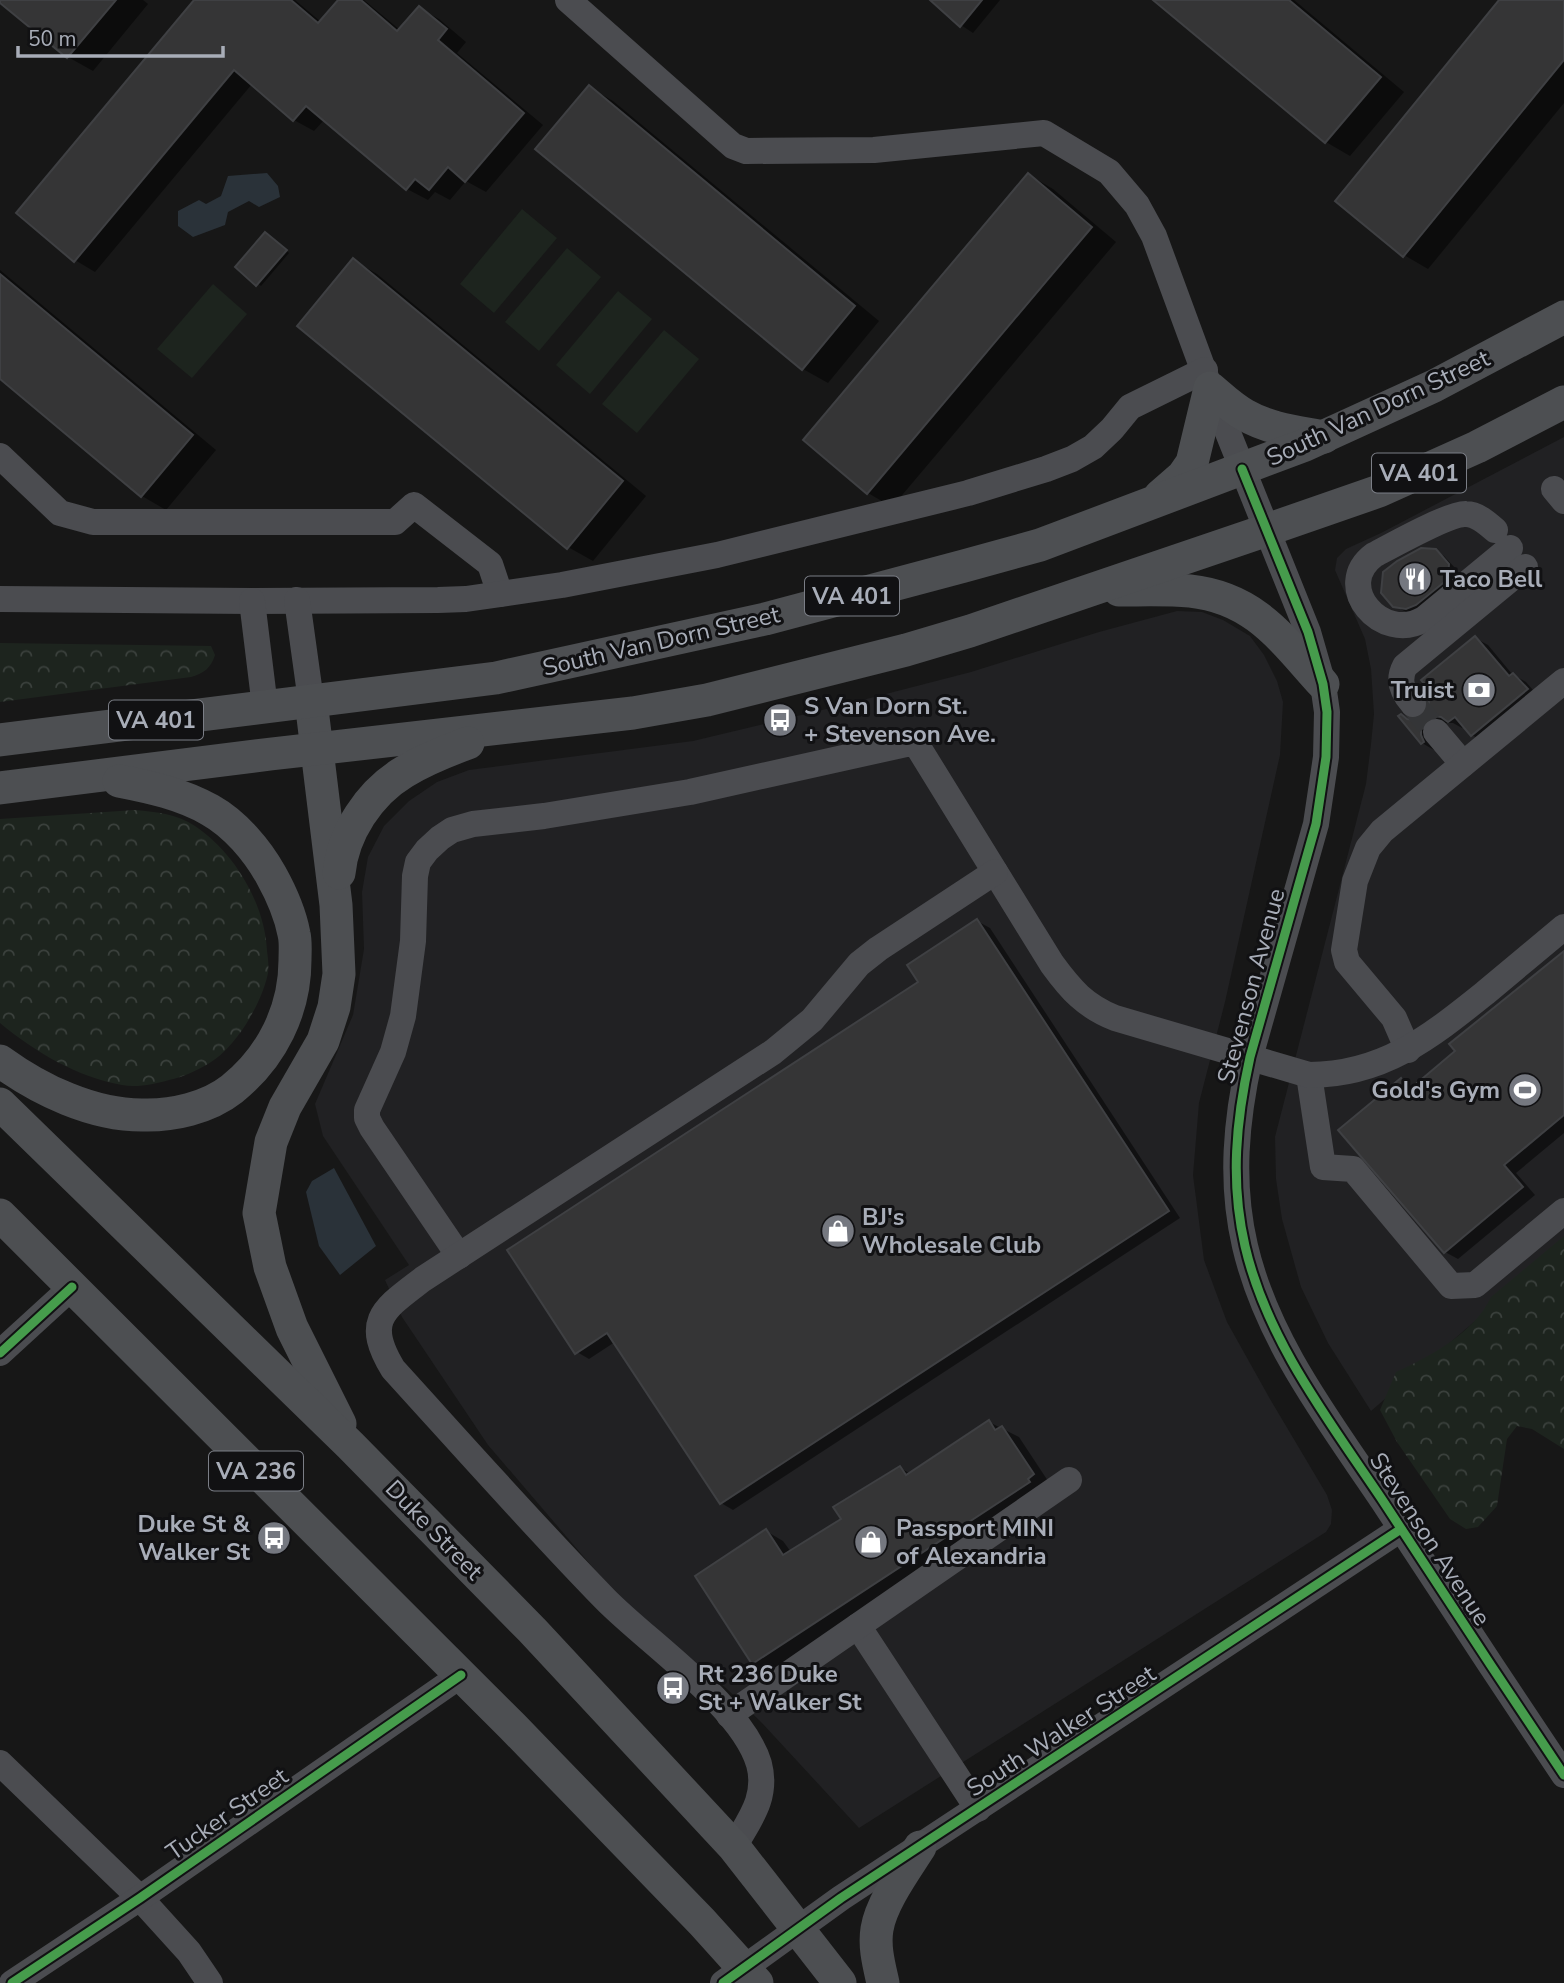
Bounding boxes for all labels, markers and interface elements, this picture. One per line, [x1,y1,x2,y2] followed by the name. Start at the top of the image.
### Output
[18,14,222,58] scale bar
[28,25,77,53] text: 50 m
[1261,342,1495,474] street label: South Van Dorn Street
[1372,453,1466,492] road number: VA 401
[1396,560,1434,598] restaurant icon: Taco Bell
[1440,563,1543,595] place label: Taco Bell
[805,576,899,616] road number: VA 401
[539,598,783,684] street label: South Van Dorn Street
[1460,671,1498,709] bank icon: Truist
[1391,674,1455,706] place label: Truist
[804,690,996,750] place label: S Van Dorn St. + Stevenson Ave.
[109,700,203,740] road number: VA 401
[761,701,799,739] bus stop icon: S Van Dorn St. + Stevenson Ave.
[1210,885,1292,1087] street label: Stevenson Avenue
[1506,1071,1544,1109] sports icon: Gold's Gym
[1371,1074,1500,1106] place label: Gold's Gym
[862,1201,1041,1261] place label: BJ's Wholesale Club
[819,1212,857,1250] shop icon: BJ's Wholesale Club
[1362,1446,1498,1632] street label: Stevenson Avenue
[209,1452,303,1490] road number: VA 236
[378,1473,490,1587] street label: Duke Street
[138,1508,251,1568] place label: Duke St & Walker St
[896,1512,1054,1572] place label: Passport MINI of Alexandria
[255,1519,293,1557] bus stop icon: Duke St & Walker St
[852,1523,890,1561] shop icon: Passport MINI of Alexandria
[698,1658,862,1718] place label: Rt 236 Duke St + Walker St
[960,1658,1162,1804] street label: South Walker Street
[654,1669,692,1707] bus stop icon: Rt 236 Duke St + Walker St
[160,1760,295,1868] street label: Tucker Street

